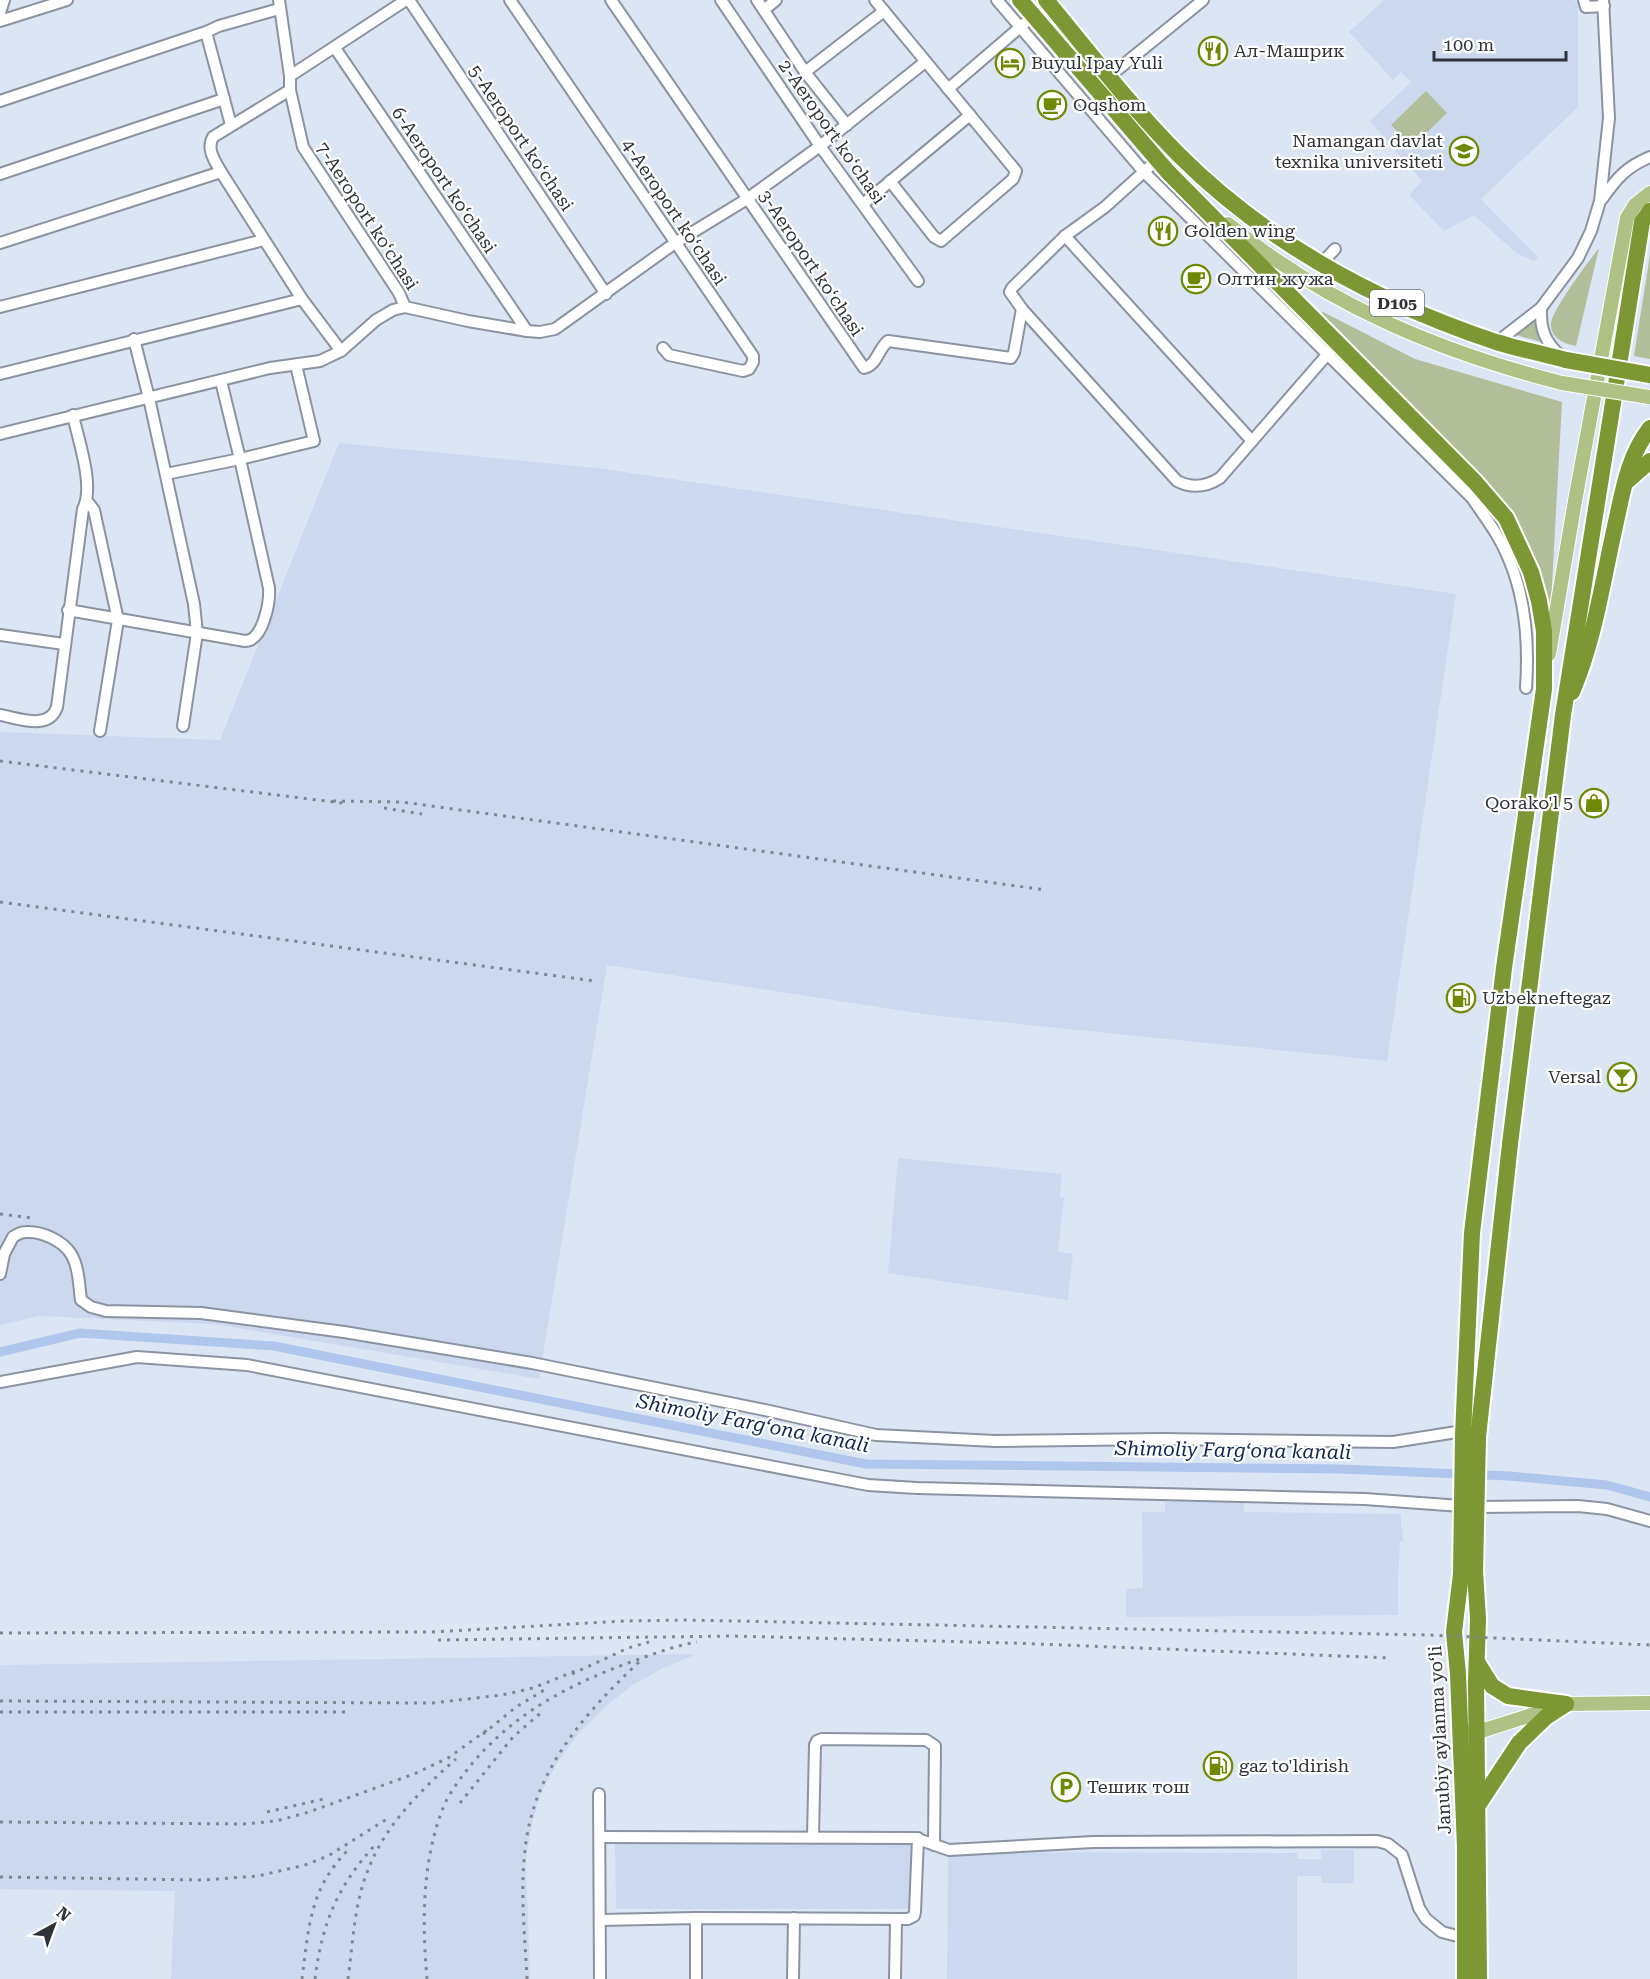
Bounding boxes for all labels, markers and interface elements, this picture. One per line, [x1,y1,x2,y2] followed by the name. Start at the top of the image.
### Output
[1434,24,1566,62] scale bar
[1443,34,1494,55] text: 100 m
[1197,35,1229,67] restaurant icon: Ал-Машрик
[1234,40,1345,61] place label: Ал-Машрик
[994,47,1026,79] hotel icon: Buyul Ipay Yuli
[1031,52,1163,73] place label: Buyul Ipay Yuli
[775,55,890,208] street label: 2-Aeroport koʻchasi
[465,61,578,215] street label: 5-Aeroport koʻchasi
[1036,89,1068,121] cafe icon: Oqshom
[1073,94,1146,115] place label: Oqshom
[388,103,501,257] street label: 6-Aeroport koʻchasi
[1275,130,1443,172] place label: Namangan davlat texnika universiteti
[618,135,731,289] street label: 4-Aeroport koʻchasi
[1448,135,1480,167] school or university icon: Namangan davlat texnika universiteti
[312,138,423,294] street label: 7-Aeroport koʻchasi
[755,186,868,340] street label: 3-Aeroport koʻchasi
[1147,215,1179,247] restaurant icon: Golden wing
[1184,220,1296,241] place label: Golden wing
[1180,263,1212,295] cafe icon: Олтин жужа
[1217,268,1334,289] place label: Олтин жужа
[1370,290,1424,316] road number: D105
[1578,787,1610,819] shop icon: Qorako'l 5
[1485,792,1573,813] place label: Qorako'l 5
[1445,982,1477,1014] fuel station icon: Uzbekneftegaz
[1482,987,1611,1008] place label: Uzbekneftegaz
[1606,1061,1638,1093] bar icon: Versal
[1548,1066,1601,1087] place label: Versal
[634,1388,871,1457] water label: Shimoliy Fargʻona kanali
[1114,1436,1351,1464] water label: Shimoliy Fargʻona kanali
[1424,1645,1455,1835] street label: Janubiy aylanma yoʻli
[1202,1750,1234,1782] fuel station icon: gaz to'ldirish
[1239,1755,1349,1776] place label: gaz to'ldirish
[1050,1771,1082,1803] parking icon: Тешик тош
[1087,1776,1190,1797] place label: Тешик тош
[24,1895,84,1955] north arrow
[53,1903,74,1925] text: N

